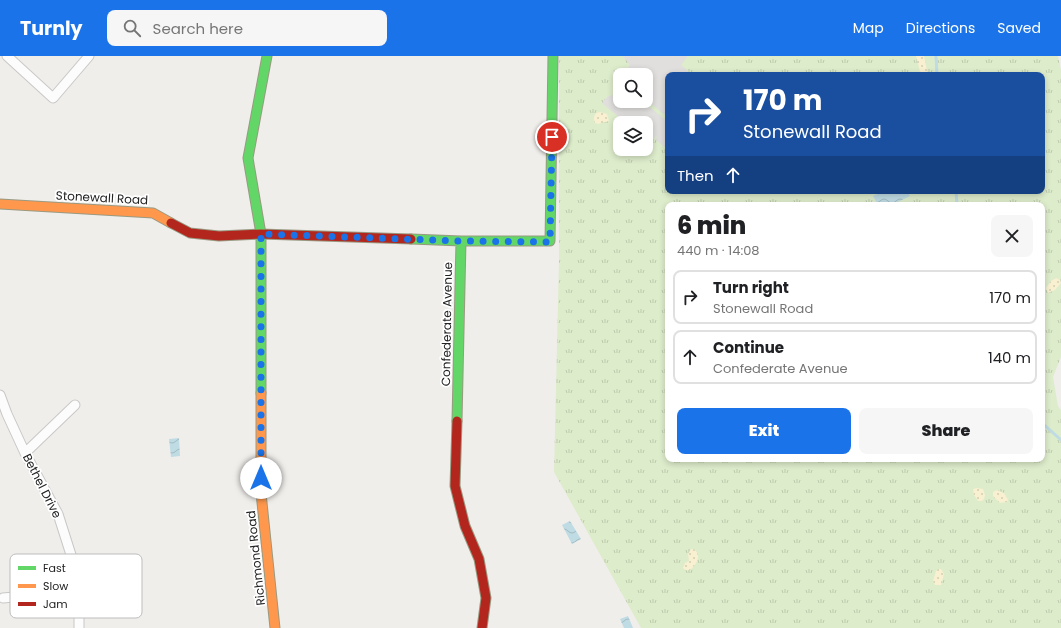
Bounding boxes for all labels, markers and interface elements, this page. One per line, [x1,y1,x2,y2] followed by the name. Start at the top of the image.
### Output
[107,10,387,46] search box
[20,15,83,42] text: Turnly
[121,17,143,39] icon: search
[153,18,243,39] text: Search here
[853,18,884,38] text: Map
[906,18,975,38] text: Directions
[997,18,1041,38] text: Saved
[613,68,653,156] map controls
[613,68,653,108] button: search
[743,81,822,120] text: 170 m
[677,88,729,140] icon: right
[613,116,653,156] button: layers
[743,119,882,144] text: Stonewall Road
[535,120,569,154] pin
[541,126,563,148] icon: arrive
[722,164,744,186] icon: ahead
[677,165,714,186] text: Then
[55,187,149,208] street label: Stonewall Road
[677,209,746,242] text: 6 min
[991,215,1033,257] button: close
[677,241,760,260] text: 440 m · 14:08
[437,262,456,386] street label: Confederate Avenue
[713,277,789,298] text: Turn right
[679,286,701,308] icon: right
[989,287,1031,308] text: 170 m
[713,299,813,318] text: Stonewall Road
[713,337,784,358] text: Continue
[679,346,701,368] icon: ahead
[988,347,1031,368] text: 140 m
[713,359,848,378] text: Confederate Avenue
[677,408,851,454] button: Exit
[859,408,1033,454] button: Share
[19,450,66,521] street label: Bethel Drive
[240,457,282,499] position arrow
[242,510,269,606] street label: Richmond Road
[10,554,142,618] legend
[43,560,66,576] text: Fast
[43,578,68,594] text: Slow
[43,596,68,612] text: Jam

